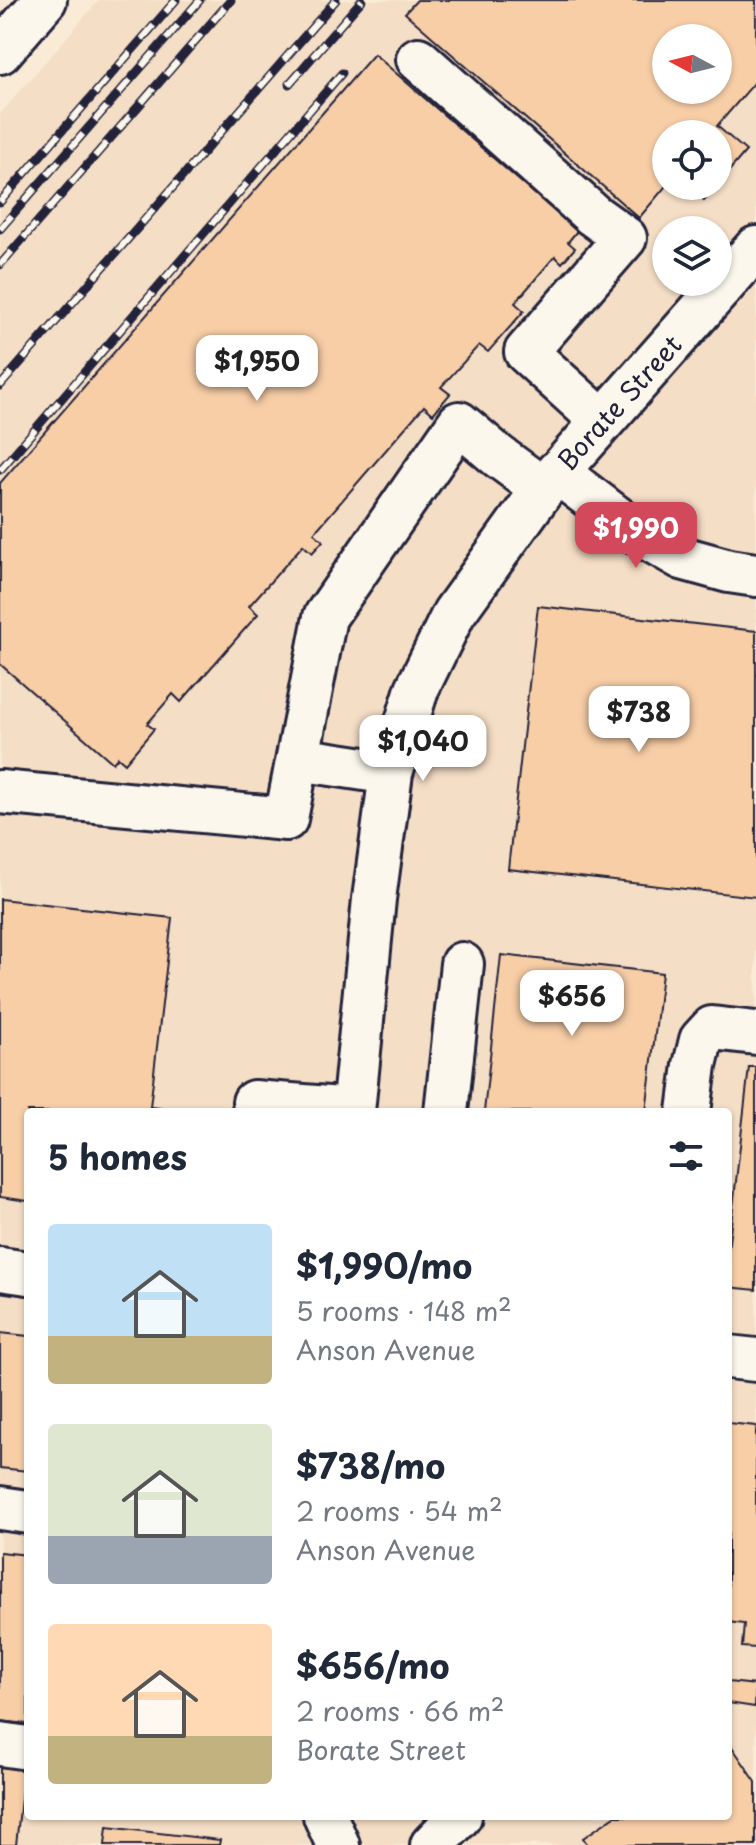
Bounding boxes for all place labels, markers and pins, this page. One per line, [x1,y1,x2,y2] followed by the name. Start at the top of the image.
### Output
[192,335,322,403] pin: $1,950
[571,502,701,570] pin: $1,990
[592,686,686,754] pin: $738
[358,715,488,783] pin: $1,040
[525,970,619,1038] pin: $656

